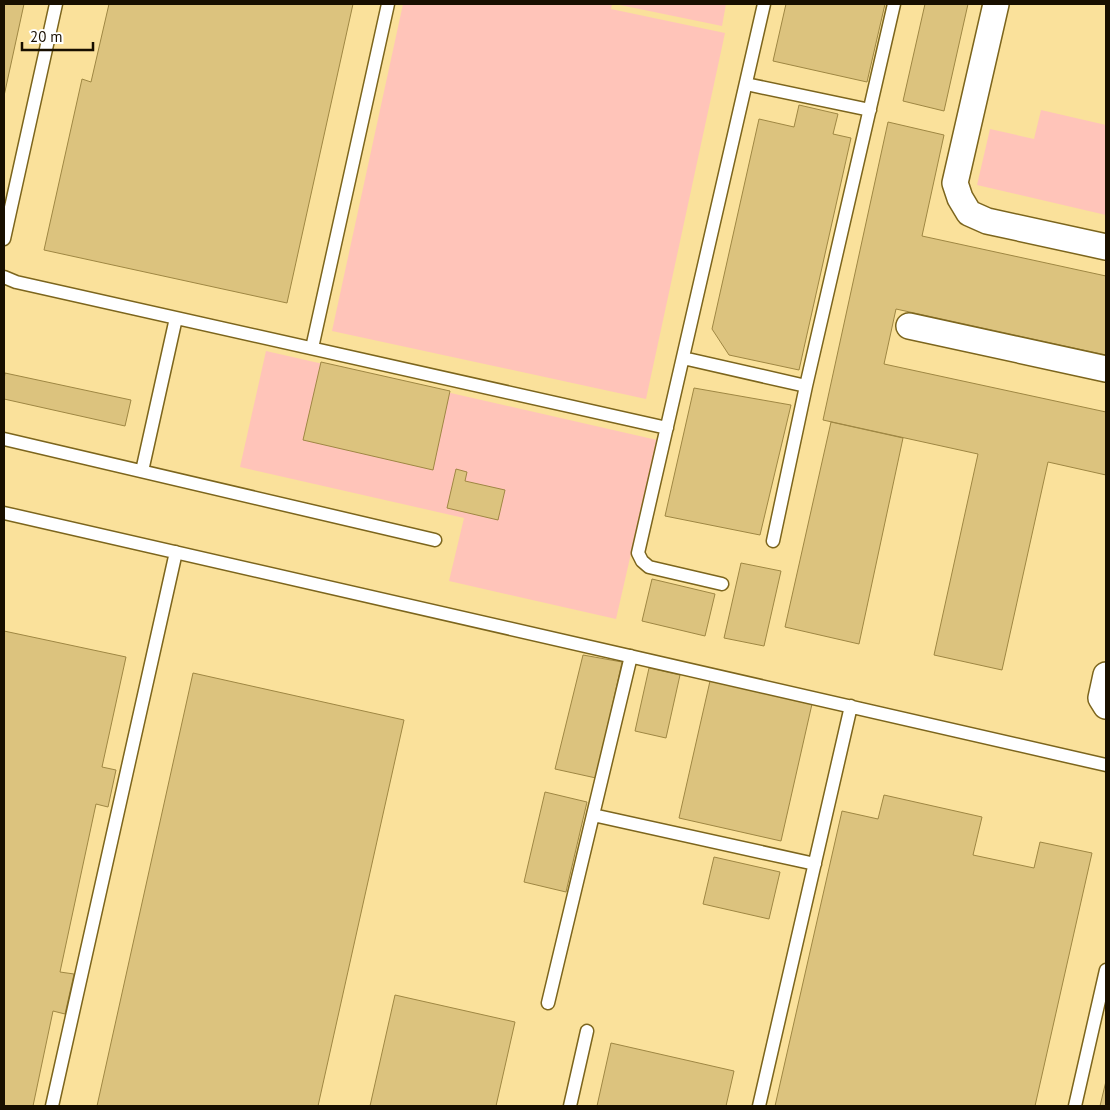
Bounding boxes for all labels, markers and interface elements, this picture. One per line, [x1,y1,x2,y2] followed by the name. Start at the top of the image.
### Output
[22,20,94,52] scale bar
[30,27,63,46] text: 20 m

